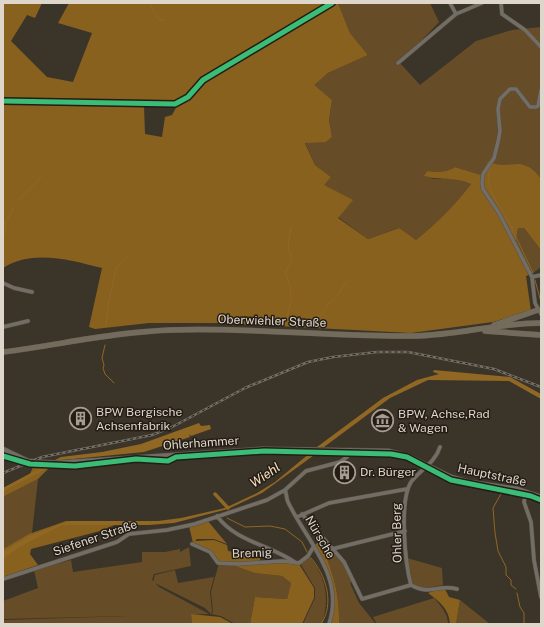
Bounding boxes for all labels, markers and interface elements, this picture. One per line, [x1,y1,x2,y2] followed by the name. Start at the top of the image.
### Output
[217,312,327,330] street label: Oberwiehler Straße
[96,405,182,433] place label: BPW Bergische Achsenfabrik
[67,406,93,432] building icon: BPW Bergische Achsenfabrik
[398,407,490,435] place label: BPW, Achse,Rad & Wagen
[370,408,396,434] museum icon: BPW, Achse,Rad & Wagen
[162,433,240,453] street label: Ohlerhammer
[247,459,283,491] water label: Wiehl
[332,459,358,485] building icon: Dr. Bürger
[456,461,528,489] street label: Hauptstraße
[360,465,416,479] place label: Dr. Bürger
[389,503,405,563] street label: Ohler Berg
[302,513,338,561] street label: Nürsche
[51,517,139,559] street label: Siefener Straße
[232,545,272,561] street label: Bremig

